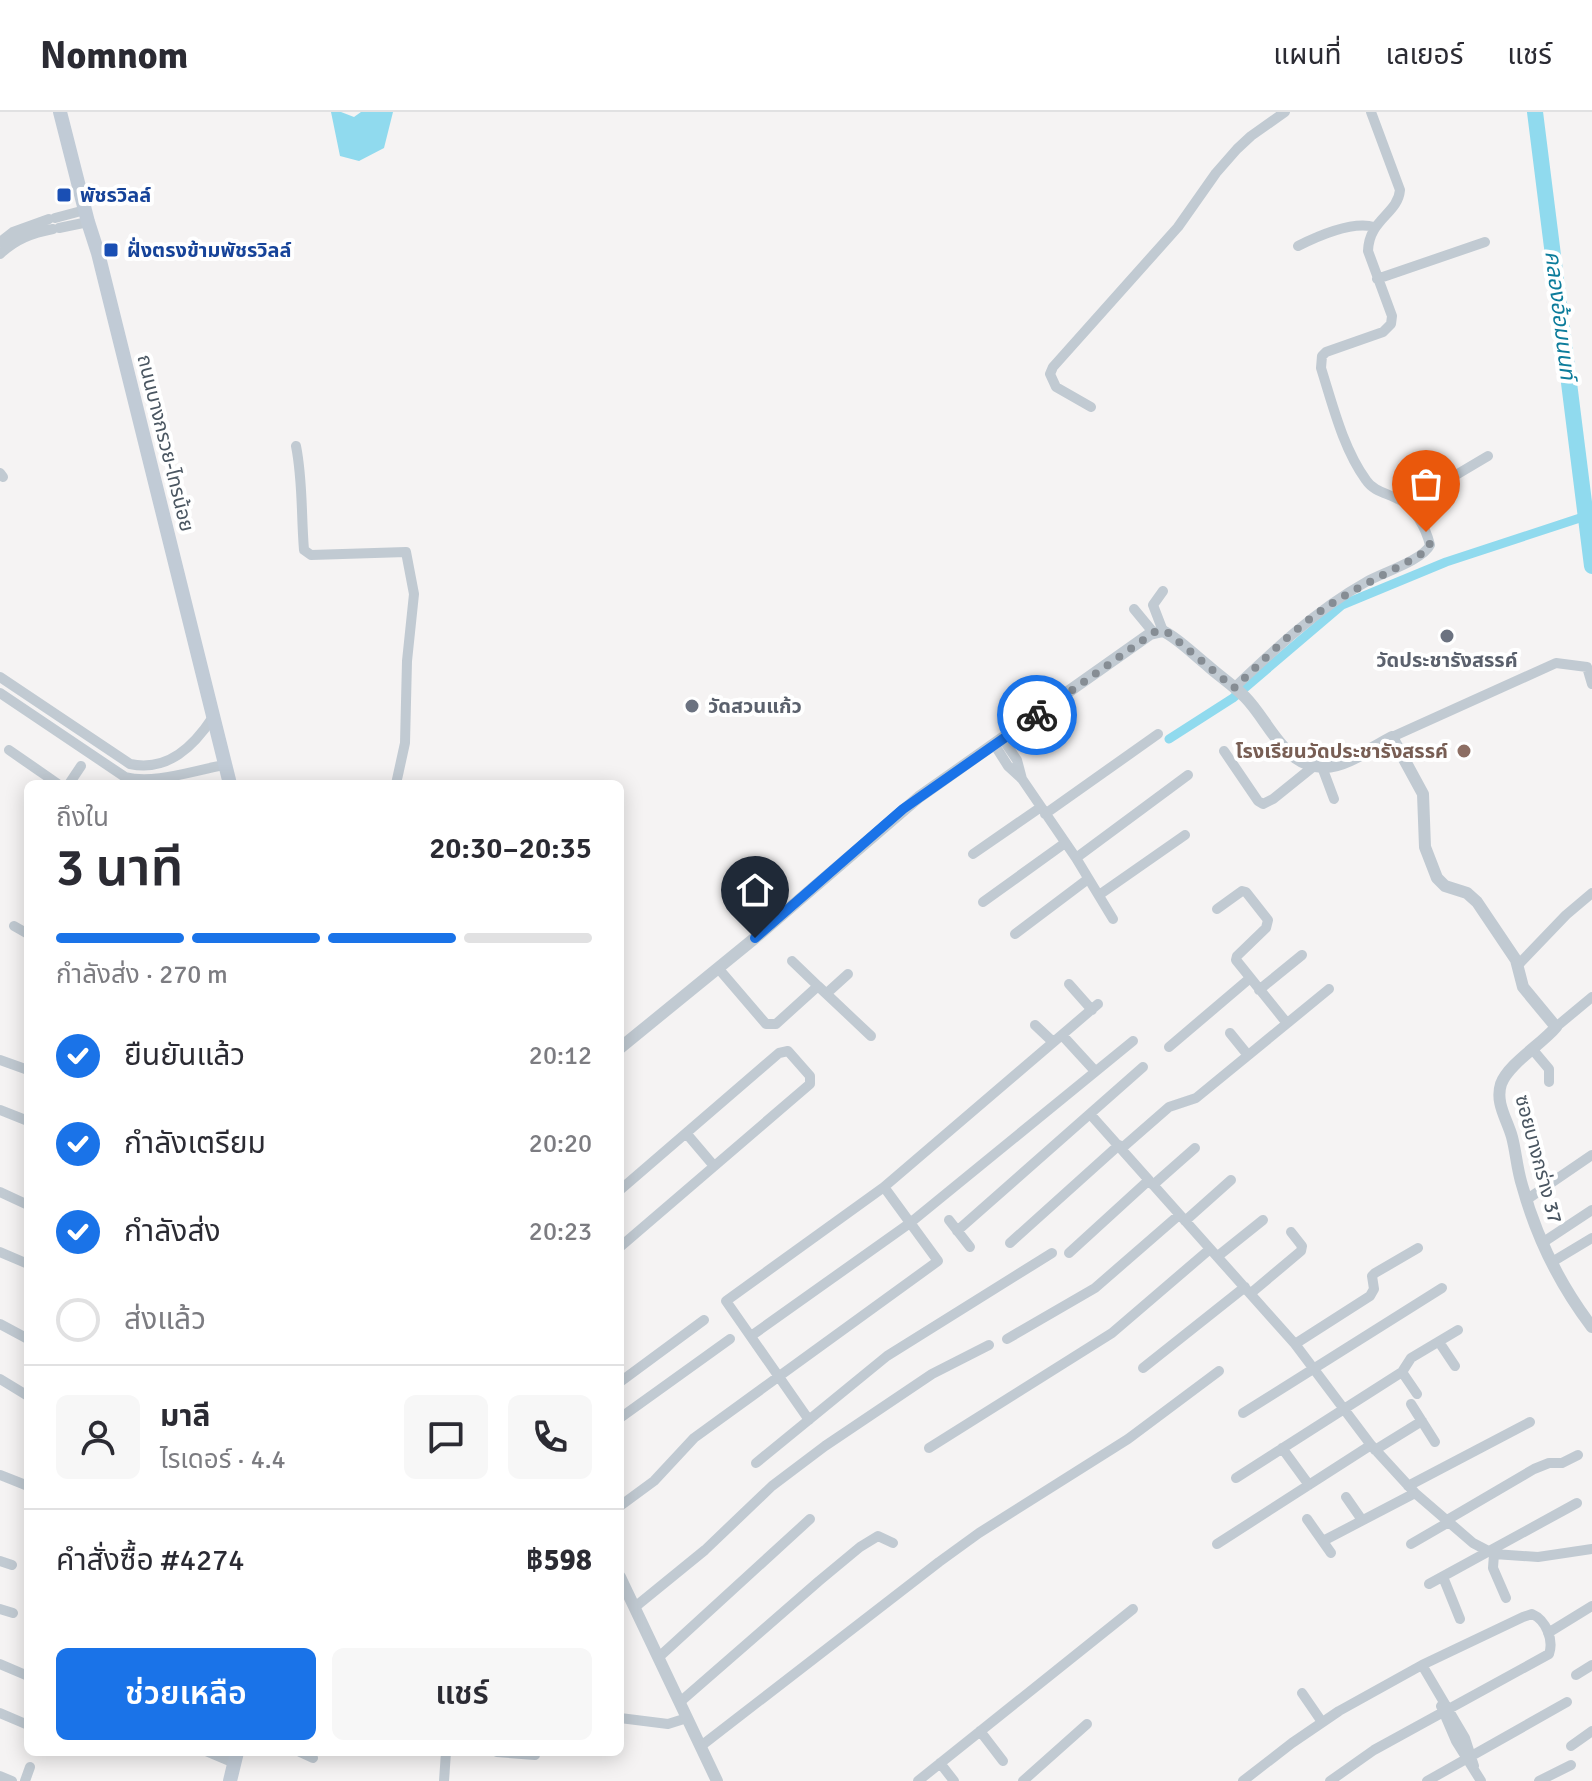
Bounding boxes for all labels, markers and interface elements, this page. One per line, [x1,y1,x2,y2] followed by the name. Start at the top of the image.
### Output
[40,32,188,79] text: Nomnom
[1273,38,1342,72] text: แผนที่
[1386,38,1463,72] text: เลเยอร์
[1507,38,1552,72] text: แชร์
[80,183,151,208] place label: พัชรวิลล์
[55,186,73,204] marker: พัชรวิลล์
[127,237,292,263] place label: ฝั่งตรงข้ามพัชรวิลล์
[102,241,120,259] marker: ฝั่งตรงข้ามพัชรวิลล์
[1539,249,1582,385] water label: คลองอ้อมนนท์
[131,352,200,534] street label: ถนนบางกรวย-ไทรน้อย
[1392,450,1460,532] pin
[1404,462,1448,506] icon: bag
[1438,627,1456,645] marker: วัดประชารังสรรค์
[1376,648,1518,673] place label: วัดประชารังสรรค์
[997,675,1077,755] courier
[1015,693,1059,737] icon: bike
[708,694,802,719] place label: วัดสวนแก้ว
[683,697,701,715] marker: วัดสวนแก้ว
[1236,739,1448,764] place label: โรงเรียนวัดประชารังสรรค์
[1455,742,1473,760] marker: โรงเรียนวัดประชารังสรรค์
[56,802,109,834] text: ถึงใน
[429,830,592,867] text: 20:30–20:35
[56,836,183,900] text: 3 นาที
[721,856,789,938] pin
[733,868,777,912] icon: home
[56,959,228,991] text: กำลังส่ง · 270 m
[56,1034,100,1078] icon: check
[124,1037,245,1074] text: ยืนยันแล้ว
[529,1040,592,1072] text: 20:12
[1509,1092,1568,1226] street label: ซอยบางกร่าง 37
[56,1122,100,1166] icon: check
[124,1125,266,1162] text: กำลังเตรียม
[529,1128,592,1160] text: 20:20
[56,1210,100,1254] icon: check
[124,1213,221,1250] text: กำลังส่ง
[529,1216,592,1248] text: 20:23
[124,1301,206,1338] text: ส่งแล้ว
[56,1395,140,1479] button: person
[404,1395,488,1479] button: chat
[508,1395,592,1479] button: phone
[160,1398,210,1435] text: มาลี
[160,1444,286,1476] text: ไรเดอร์ · 4.4
[56,1542,245,1579] text: คำสั่งซื้อ #4274
[526,1542,592,1579] text: ฿598
[56,1648,316,1740] button: ช่วยเหลือ
[332,1648,592,1740] button: แชร์

